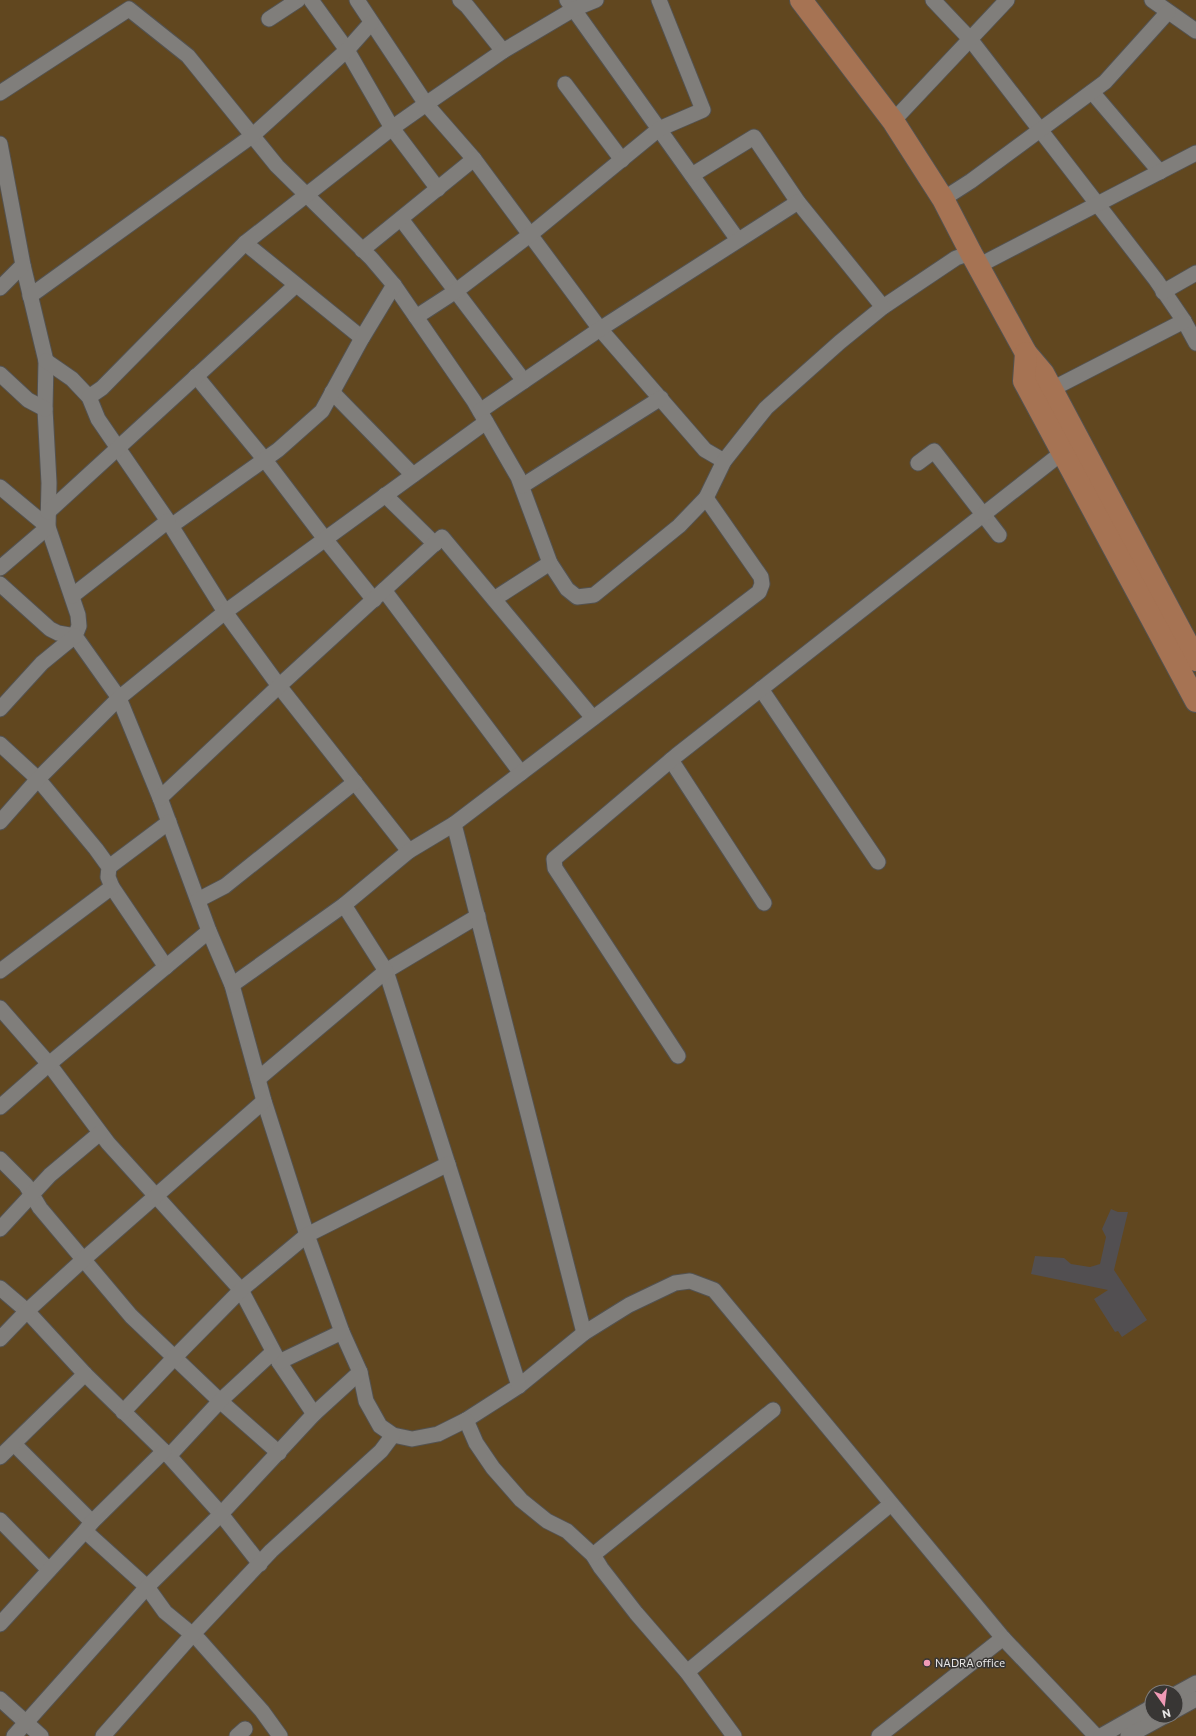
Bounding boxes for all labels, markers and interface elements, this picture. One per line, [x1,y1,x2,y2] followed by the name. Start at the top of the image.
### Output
[935,1656,1005,1669] place label: NADRA office
[922,1658,932,1668] marker: NADRA office
[1144,1684,1184,1724] north arrow
[1161,1707,1172,1721] text: N

